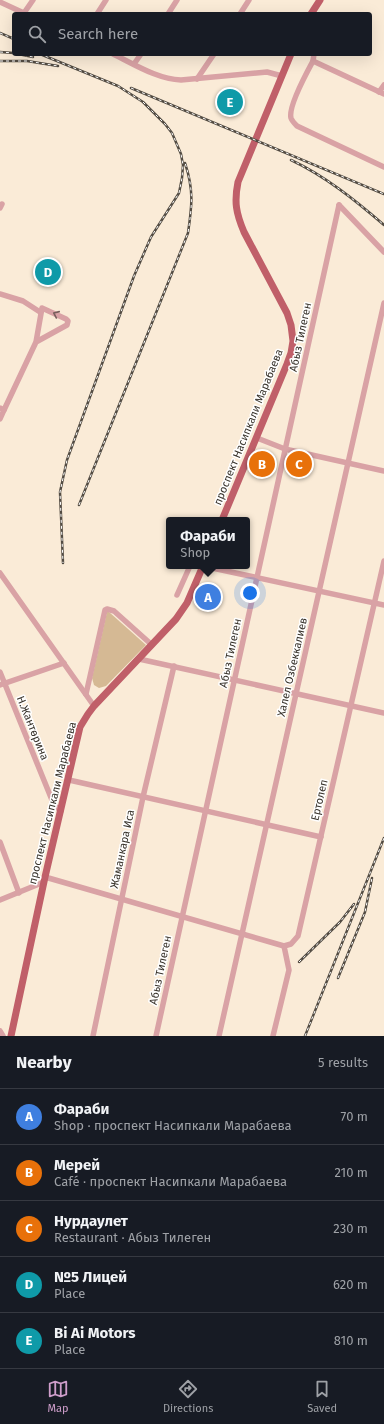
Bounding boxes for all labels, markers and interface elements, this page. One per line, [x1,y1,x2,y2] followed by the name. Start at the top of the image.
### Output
[12,12,372,56] search box
[26,23,48,45] icon: search
[58,25,138,43] text: Search here
[217,87,243,117] pin: E
[35,257,61,287] pin: D
[287,301,314,373] street label: Абыз Тилеген
[53,311,61,319] one-way arrow
[211,347,286,507] street label: проспект Насипкали Марабаева
[249,449,275,479] pin: B
[286,449,312,479] pin: C
[166,517,250,569] popup
[180,527,236,545] text: Фараби
[180,545,210,560] text: Shop
[195,582,221,612] pin: A
[240,583,260,603] your location
[275,616,310,718] street label: Халел Озбеккалиев
[217,617,244,689] street label: Абыз Тилеген
[14,694,51,762] street label: Н.Жантөрина
[26,720,79,886] street label: проспект Насипкали Марабаева
[308,778,331,822] street label: Ертолеп
[108,808,137,890] street label: Жаманкара Иса
[147,934,174,1006] street label: Абыз Тилеген
[16,1052,71,1073] text: Nearby
[318,1055,368,1070] text: 5 results
[54,1100,109,1118] text: Фараби
[25,1109,33,1124] text: A
[341,1109,368,1124] text: 70 m
[54,1118,292,1133] text: Shop · проспект Насипкали Марабаева
[54,1156,100,1174] text: Мерей
[25,1165,33,1180] text: B
[334,1165,368,1180] text: 210 m
[54,1174,287,1189] text: Café · проспект Насипкали Марабаева
[54,1212,128,1230] text: Нурдаулет
[25,1221,33,1236] text: C
[333,1221,368,1236] text: 230 m
[54,1230,211,1245] text: Restaurant · Абыз Тилеген
[54,1268,127,1286] text: №5 Лицей
[25,1277,33,1292] text: D
[333,1277,368,1292] text: 620 m
[54,1286,85,1301] text: Place
[54,1324,136,1342] text: Bi Ai Motors
[26,1333,32,1348] text: E
[334,1333,368,1348] text: 810 m
[54,1342,85,1357] text: Place
[47,1378,69,1415] tab: Map
[163,1378,213,1415] tab: Directions
[307,1378,337,1415] tab: Saved

